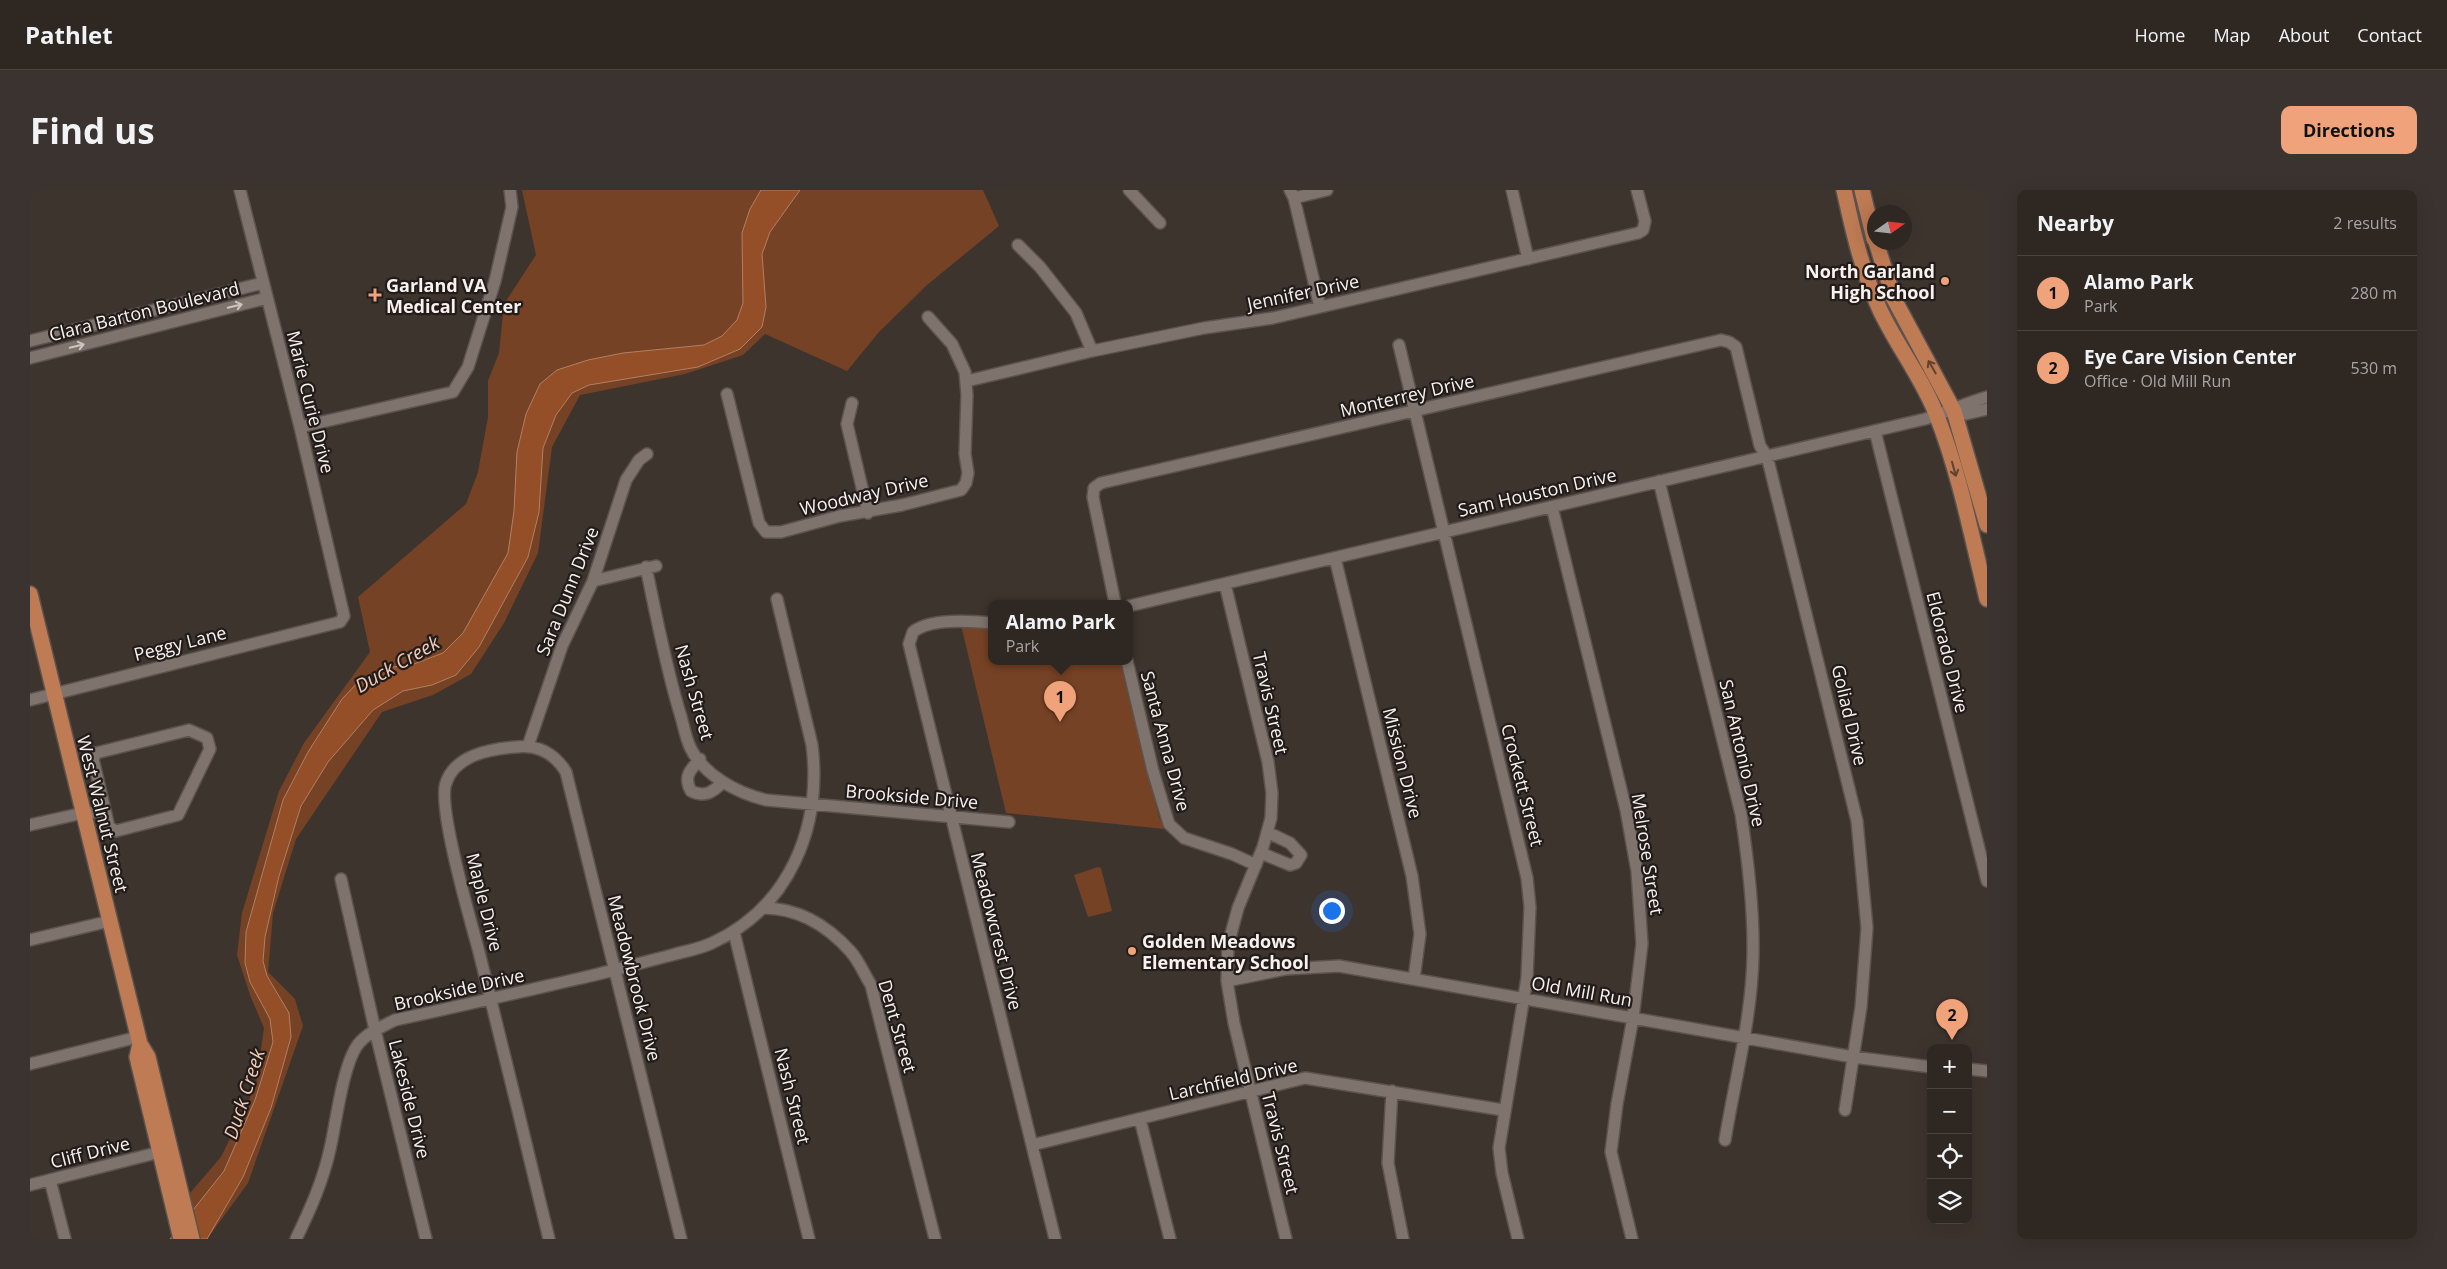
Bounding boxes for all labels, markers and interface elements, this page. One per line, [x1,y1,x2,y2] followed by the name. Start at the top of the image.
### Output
[25,18,113,51] text: Pathlet
[2135,23,2185,47] text: Home
[2213,23,2251,47] text: Map
[2279,23,2329,47] text: About
[2357,23,2422,47] text: Contact
[2281,106,2417,154] button: Directions
[30,107,155,154] text: Find us
[1867,205,1912,250] north arrow
[2037,209,2114,237] text: Nearby
[2333,212,2397,234] text: 2 results
[1805,259,1935,304] place label: North Garland High School
[1243,268,1361,316] street label: Jennifer Drive
[2084,269,2194,295] text: Alamo Park
[386,273,521,318] place label: Garland VA Medical Center
[1939,275,1951,287] marker: North Garland High School
[46,276,242,346] street label: Clara Barton Boulevard
[2048,282,2058,304] text: 1
[2351,282,2397,304] text: 280 m
[368,288,382,302] marker: Garland VA Medical Center
[2084,295,2117,317] text: Park
[226,301,242,310] one-way arrow
[282,328,340,476] street label: Marie Curie Drive
[69,341,85,350] one-way arrow
[2084,344,2296,370] text: Eye Care Vision Center
[2048,357,2058,379] text: 2
[2351,357,2397,379] text: 530 m
[1926,361,1936,375] one-way arrow
[1337,368,1477,422] street label: Monterrey Drive
[2084,370,2231,392] text: Office · Old Mill Run
[1950,461,1960,477] one-way arrow
[1455,462,1619,522] street label: Sam Houston Drive
[797,468,931,520] street label: Woodway Drive
[530,523,604,659] street label: Sara Dunn Drive
[1921,589,1975,715] street label: Eldorado Drive
[988,600,1133,665] popup
[1006,609,1115,635] text: Alamo Park
[131,620,229,666] street label: Peggy Lane
[350,629,445,699] water label: Duck Creek
[1006,635,1039,657] text: Park
[670,642,720,742] street label: Nash Street
[1248,649,1294,757] street label: Travis Street
[1827,662,1873,768] street label: Goliad Drive
[1136,668,1196,814] street label: Santa Anna Drive
[1714,677,1772,829] street label: San Antonio Drive
[1044,681,1076,722] pin: 1
[1378,705,1428,821] street label: Mission Drive
[1496,721,1550,849] street label: Crockett Street
[72,733,134,895] street label: West Walnut Street
[845,778,979,814] street label: Brookside Drive
[1627,792,1669,916] street label: Melrose Street
[461,850,509,954] street label: Maple Drive
[966,850,1028,1012] street label: Meadowcrest Drive
[603,892,667,1064] street label: Meadowbrook Drive
[1319,898,1345,924] your location
[1142,929,1309,974] place label: Golden Meadows Elementary School
[1126,945,1138,957] marker: Golden Meadows Elementary School
[391,962,527,1016] street label: Brookside Drive
[1530,970,1634,1012] street label: Old Mill Run
[873,977,923,1075] street label: Dent Street
[1936,999,1968,1040] pin: 2
[384,1037,436,1161] street label: Lakeside Drive
[1927,1044,1972,1224] map controls
[1927,1044,1972,1089] button: +
[217,1045,271,1142] water label: Duck Creek
[769,1045,817,1147] street label: Nash Street
[1166,1053,1300,1105] street label: Larchfield Drive
[1257,1089,1305,1197] street label: Travis Street
[1927,1089,1972,1134] button: −
[48,1131,132,1173] street label: Cliff Drive
[1927,1134,1972,1179] button: locate
[1927,1179,1972,1224] button: layers

